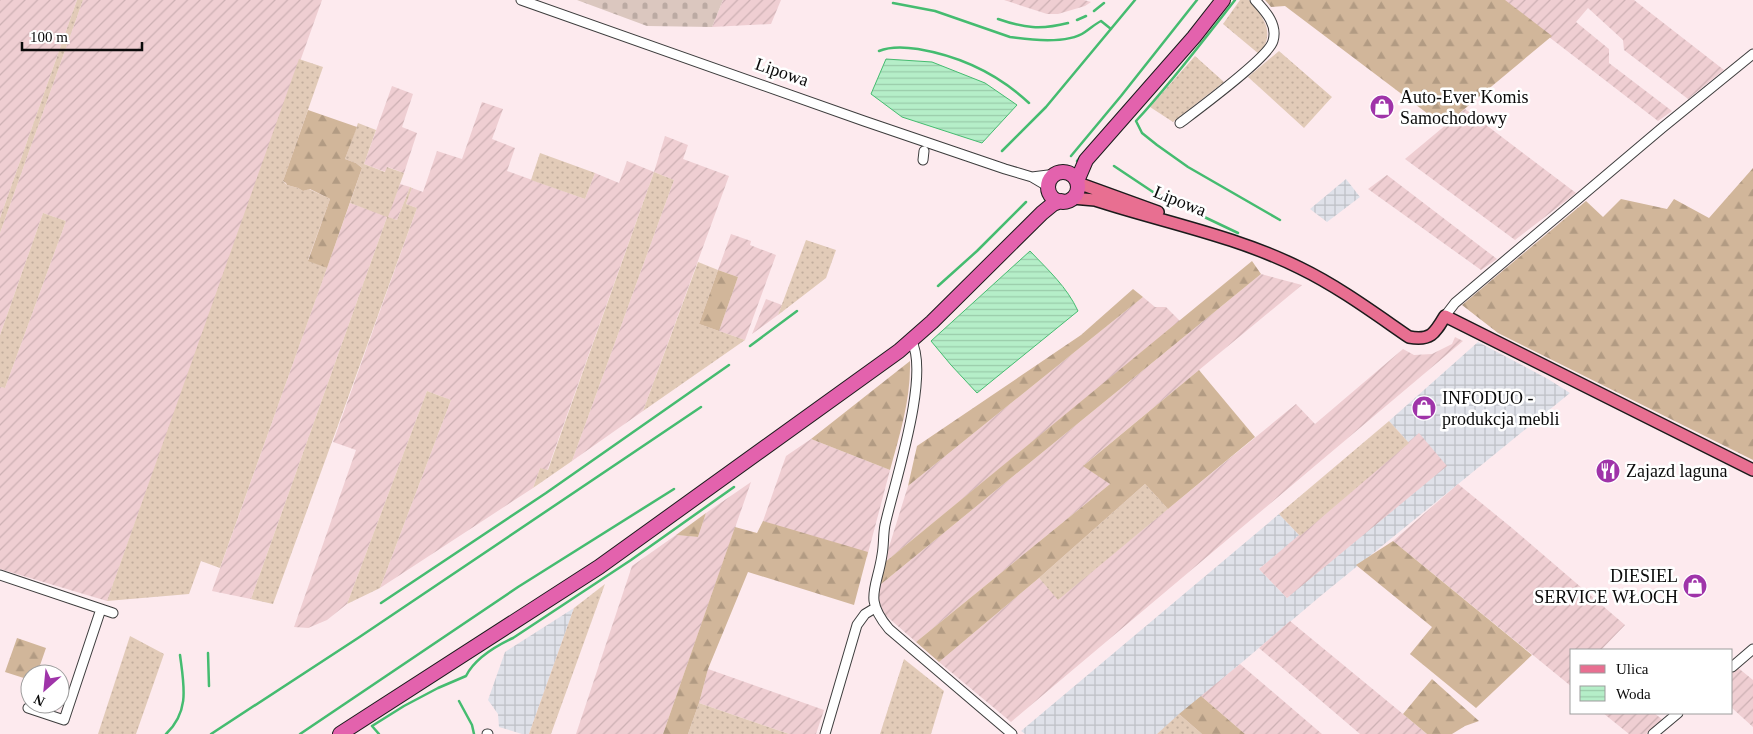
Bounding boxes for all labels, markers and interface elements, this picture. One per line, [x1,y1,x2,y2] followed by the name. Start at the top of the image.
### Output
[22,20,142,52] scale bar
[30,29,68,45] text: 100 m
[753,54,811,90] street label: Lipowa
[1400,87,1528,128] place label: Auto-Ever Komis Samochodowy
[1369,94,1395,120] shop icon: Auto-Ever Komis Samochodowy
[1151,181,1209,221] street label: Lipowa
[1442,388,1559,429] place label: INFODUO - produkcja mebli
[1411,395,1437,421] shop icon: INFODUO - produkcja mebli
[1595,458,1621,484] restaurant icon: Zajazd laguna
[1626,461,1727,481] place label: Zajazd laguna
[1534,566,1678,607] place label: DIESIEL SERVICE WŁOCH
[1682,573,1708,599] shop icon: DIESIEL SERVICE WŁOCH
[1570,649,1733,714] legend
[1616,661,1649,677] text: Ulica
[20,664,70,714] north arrow
[1616,686,1651,702] text: Woda
[31,691,47,709] text: N

